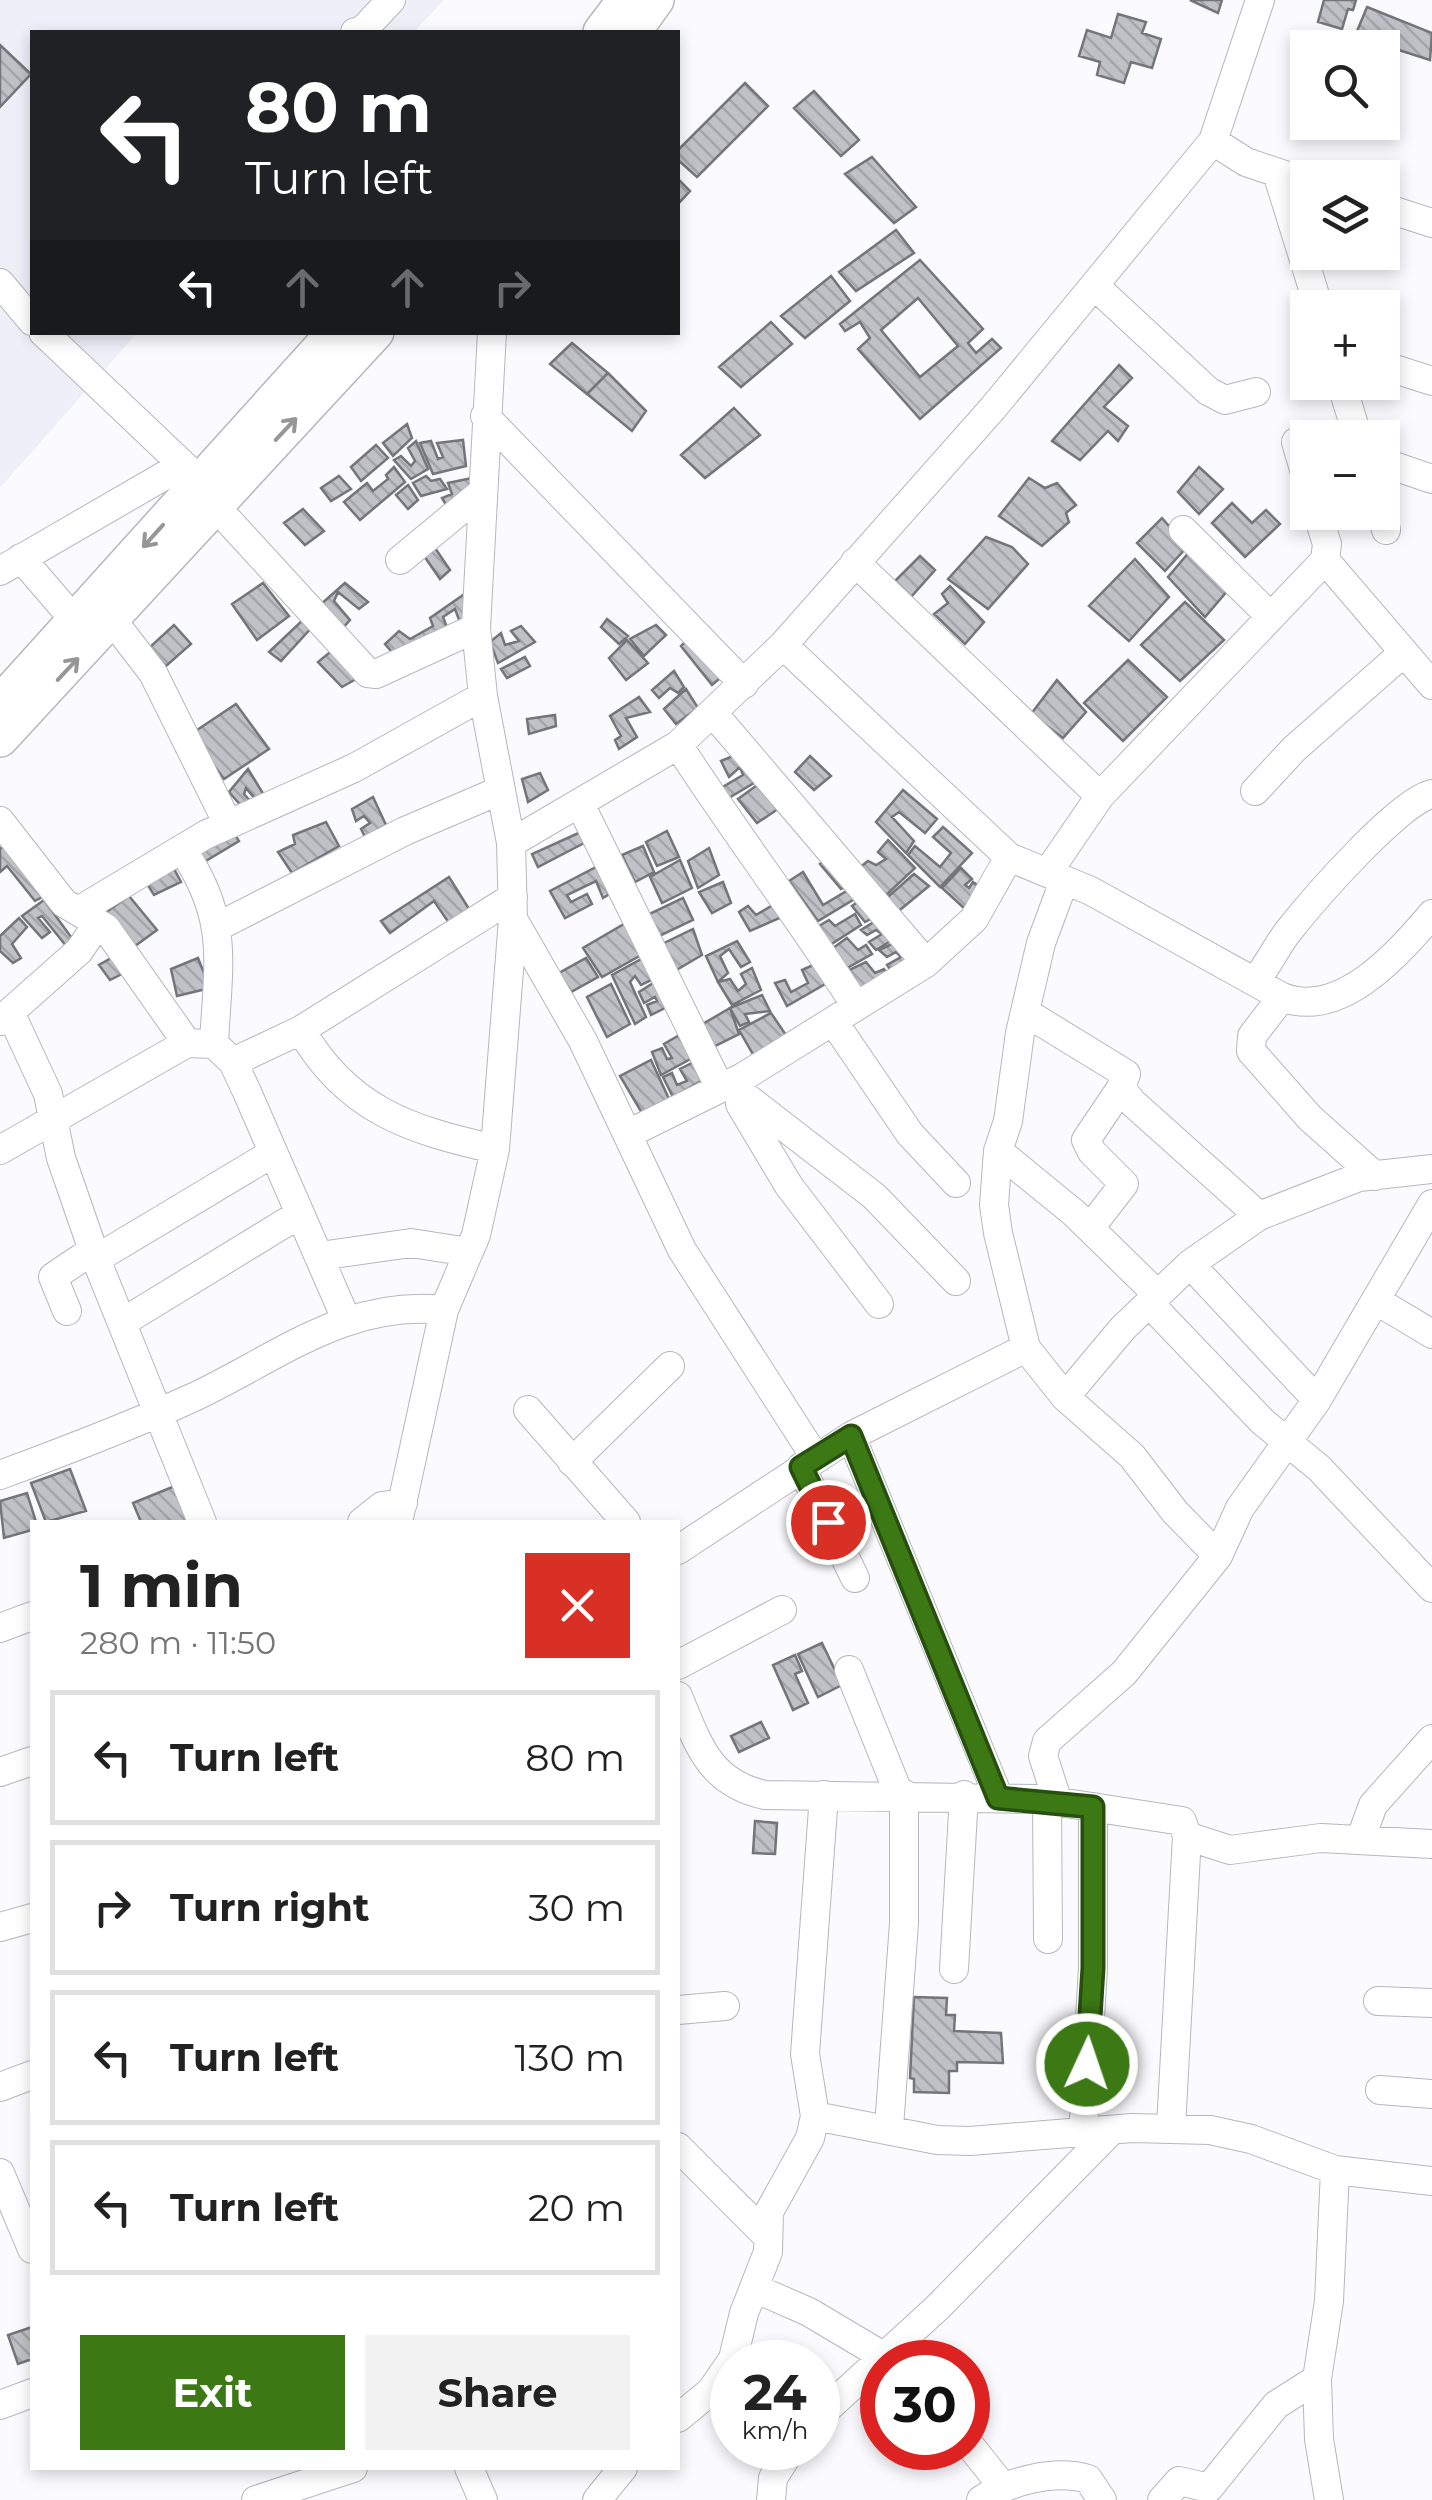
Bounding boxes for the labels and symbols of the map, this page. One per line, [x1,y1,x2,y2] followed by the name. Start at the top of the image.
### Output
[275,417,298,442] one-way arrow
[142,523,165,548] one-way arrow
[56,657,79,682] one-way arrow
[786,1480,871,1565] pin
[1035,2012,1139,2116] position arrow
[860,2340,990,2470] speed limit sign: 30

